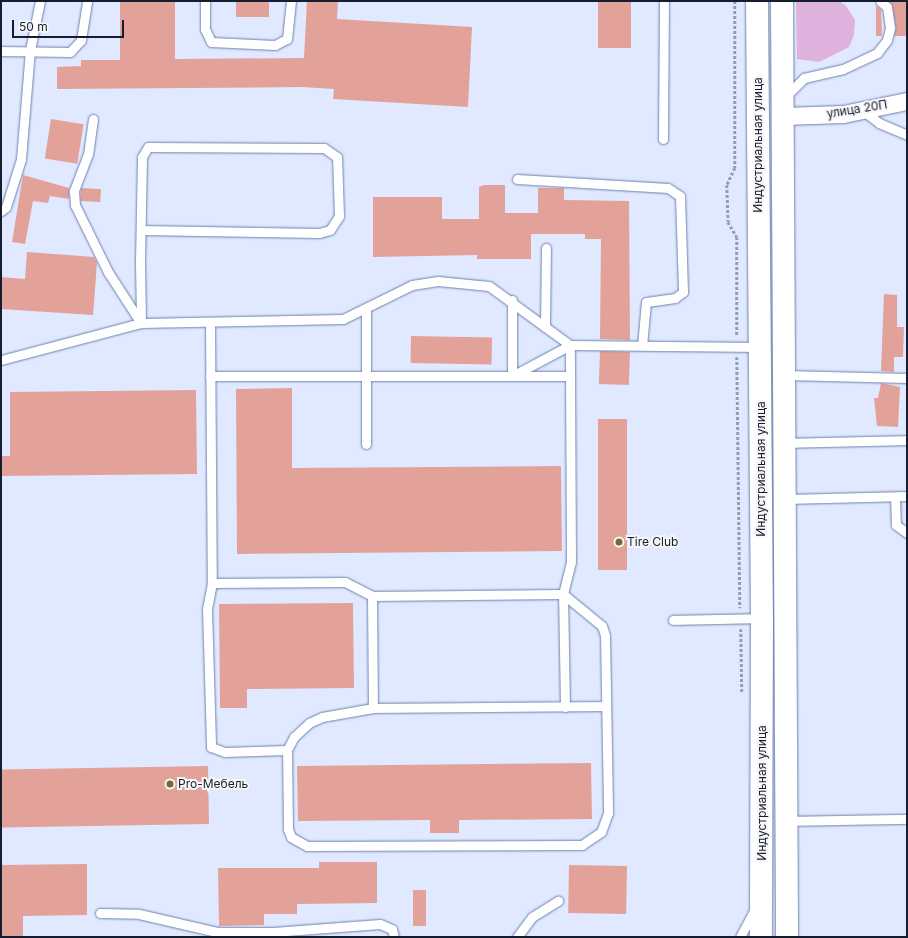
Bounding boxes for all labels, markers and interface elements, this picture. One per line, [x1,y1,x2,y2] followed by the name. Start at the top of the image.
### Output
[14,12,126,38] scale bar
[19,19,48,34] text: 50 m
[751,77,765,213] street label: Индустриальная улица
[826,97,888,121] street label: улица 20П
[754,401,768,537] street label: Индустриальная улица
[627,535,678,549] place label: Tire Club
[614,537,624,547] marker: Tire Club
[755,725,769,861] street label: Индустриальная улица
[178,777,248,791] place label: Pro-Мебель
[165,779,175,789] marker: Pro-Мебель

